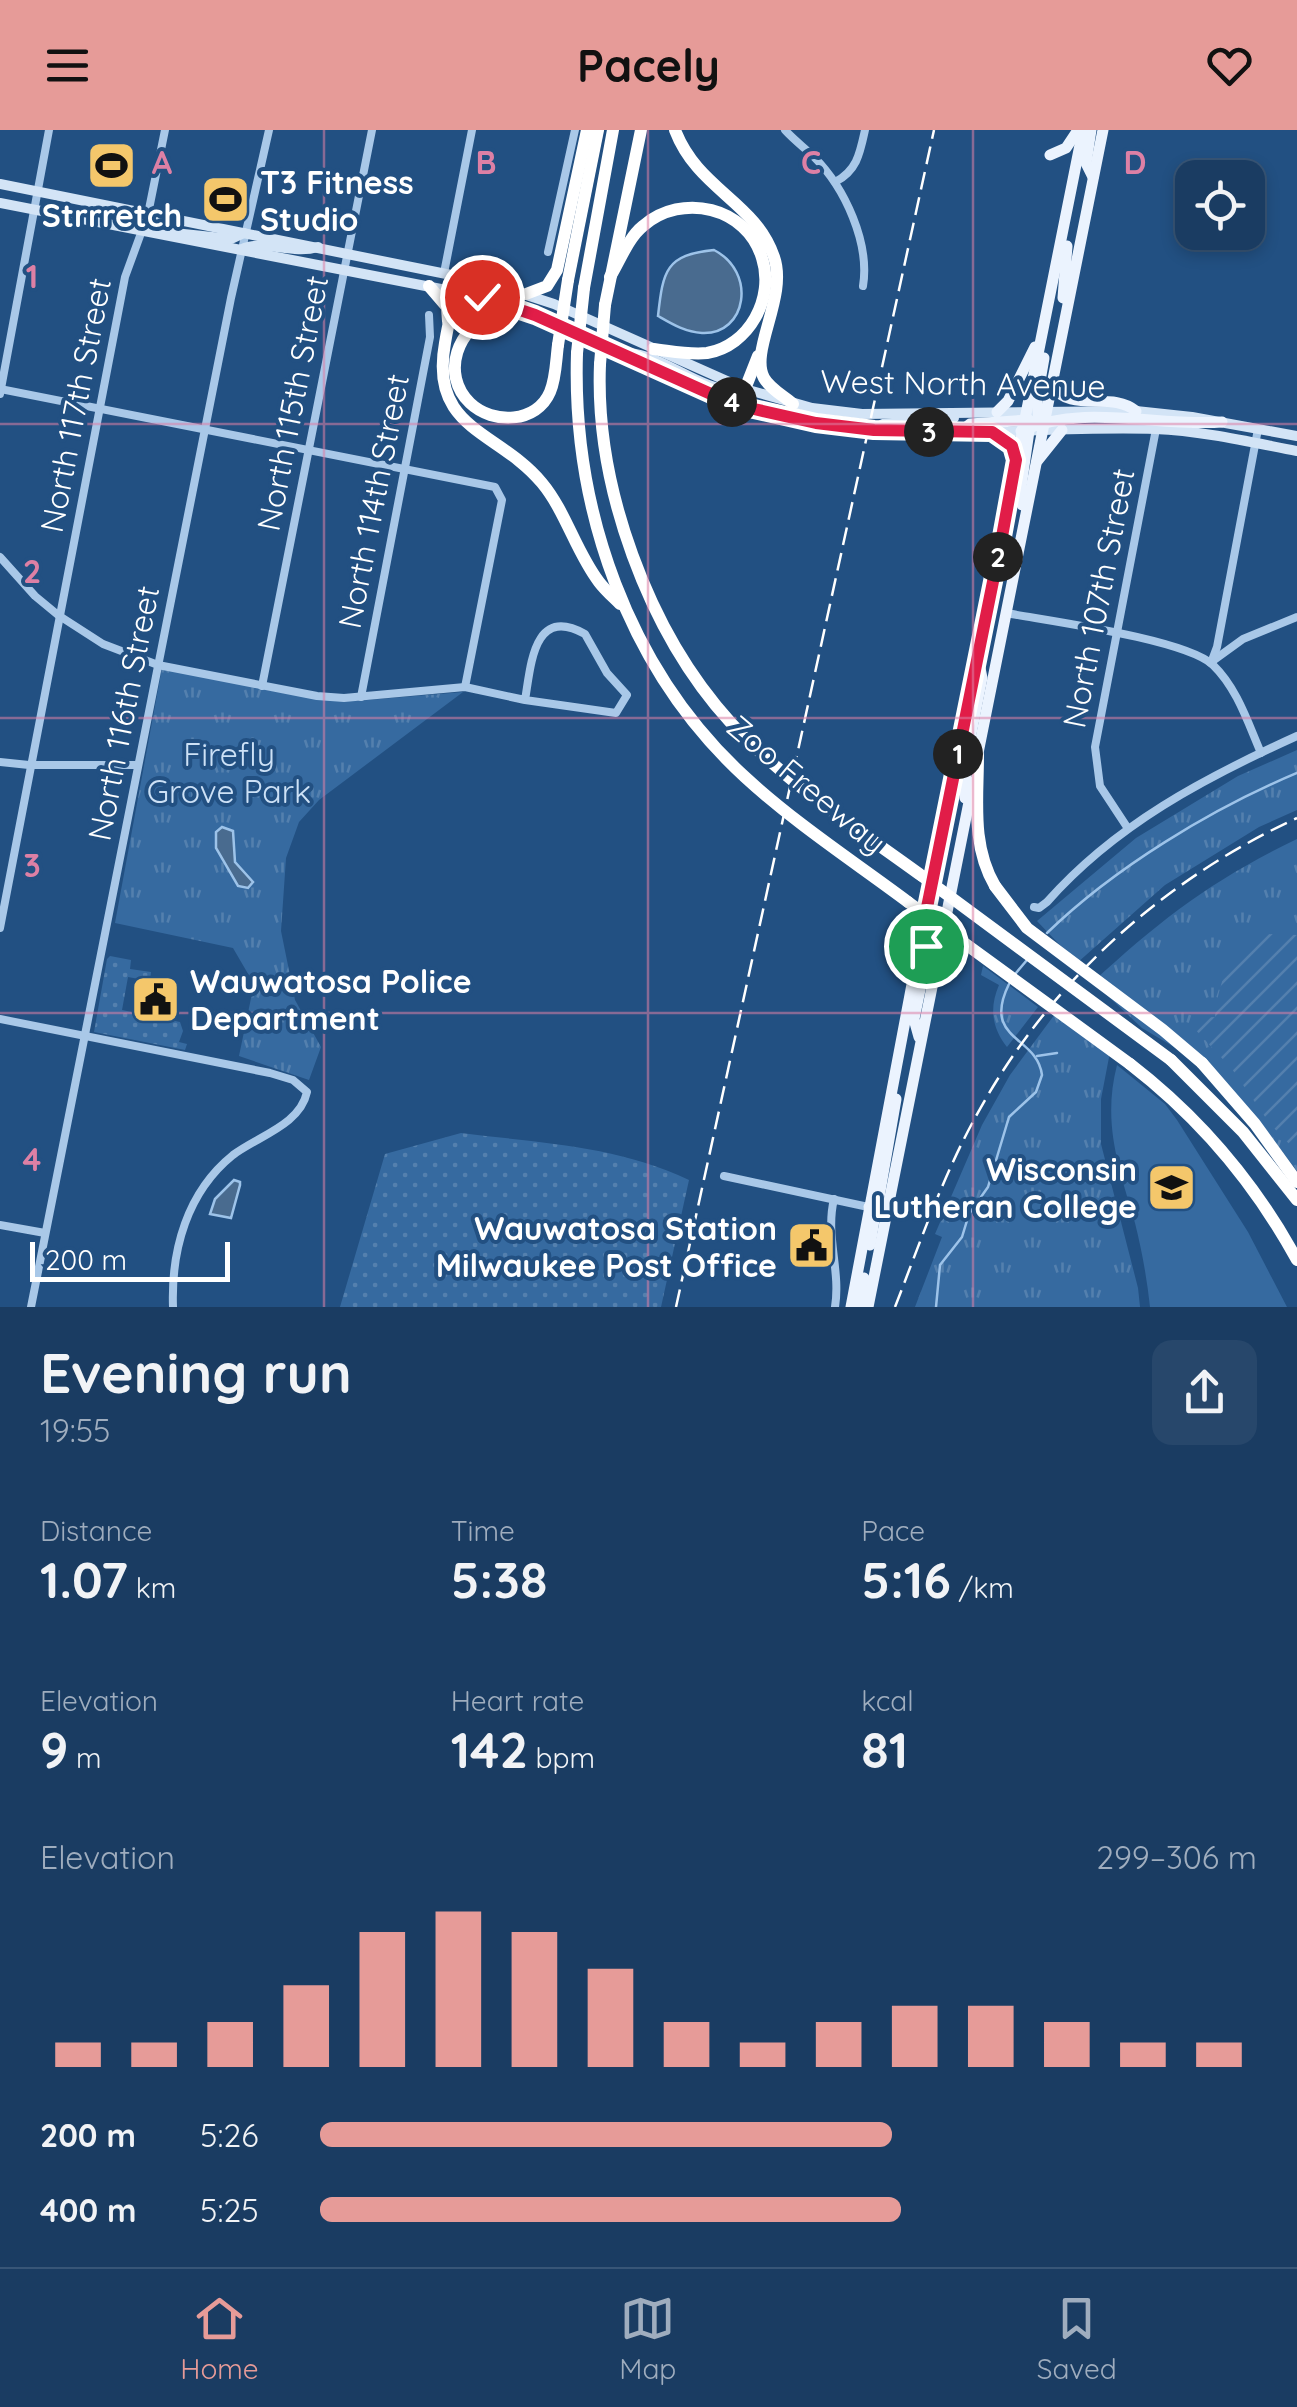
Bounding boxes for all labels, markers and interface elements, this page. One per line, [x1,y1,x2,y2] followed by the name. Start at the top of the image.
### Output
[577,37,720,93] text: Pacely
[40,38,95,93] icon: menu
[1202,38,1257,93] icon: heart
[86,139,138,191] sports icon: Strrretch
[152,142,173,182] text: A
[476,142,496,182] text: B
[801,142,821,182] text: C
[1124,142,1146,182] text: D
[1175,160,1265,250] map controls
[1175,160,1265,250] button: locate
[260,162,414,239] place label: T3 Fitness Studio
[199,174,251,226] sports icon: T3 Fitness Studio
[42,195,182,235] place label: Strrretch
[440,255,525,340] pin
[455,270,510,325] icon: check
[248,272,336,534] street label: North 115th Street
[32,275,118,535] street label: North 117th Street
[820,361,1106,405] street label: West North Avenue
[329,371,417,631] street label: North 114th Street
[707,377,757,427] pin: 4
[724,384,740,419] text: 4
[904,407,954,457] pin: 3
[921,414,937,449] text: 3
[1053,465,1143,731] street label: North 107th Street
[973,532,1023,582] pin: 2
[990,539,1006,574] text: 2
[23,551,41,591] text: 2
[79,582,167,844] street label: North 116th Street
[719,706,895,862] street label: Zoo Freeway
[933,729,983,779] pin: 1
[147,734,311,811] park label: Firefly Grove Park
[953,736,963,771] text: 1
[23,845,41,885] text: 3
[884,904,969,989] pin
[899,919,954,974] icon: arrive
[190,961,472,1038] place label: Wauwatosa Police Department
[129,973,181,1025] public building icon: Wauwatosa Police Department
[23,1139,42,1179] text: 4
[874,1149,1137,1226] place label: Wisconsin Lutheran College
[1146,1161,1198,1213] school or university icon: Wisconsin Lutheran College
[436,1208,777,1285] place label: Wauwatosa Station Milwaukee Post Office
[786,1220,838,1272] public building icon: Wauwatosa Station Milwaukee Post Office
[30,1237,230,1282] scale bar
[45,1242,127,1277] text: 200 m
[40,1338,352,1407] text: Evening run
[1152,1340,1257,1445] button: share
[40,1410,111,1450] text: 19:55
[40,1513,152,1548] text: Distance
[451,1513,515,1548] text: Time
[861,1513,925,1548] text: Pace
[40,1548,128,1611] text: 1.07
[451,1548,547,1611] text: 5:38
[861,1548,951,1611] text: 5:16
[128,1570,176,1605] text: km
[951,1570,1014,1605] text: /km
[40,1683,158,1718] text: Elevation
[451,1683,584,1718] text: Heart rate
[861,1683,914,1718] text: kcal
[40,1718,68,1781] text: 9
[451,1718,528,1781] text: 142
[861,1718,908,1781] text: 81
[68,1740,102,1775] text: m
[528,1740,595,1775] text: bpm
[40,1837,175,1877] text: Elevation
[1096,1837,1257,1877] text: 299–306 m
[40,2115,136,2155] text: 200 m
[200,2115,258,2155] text: 5:26
[40,2190,137,2230] text: 400 m
[200,2190,259,2230] text: 5:25
[180,2291,259,2386] tab: Home
[619,2291,676,2386] tab: Map
[1037,2291,1117,2386] tab: Saved

